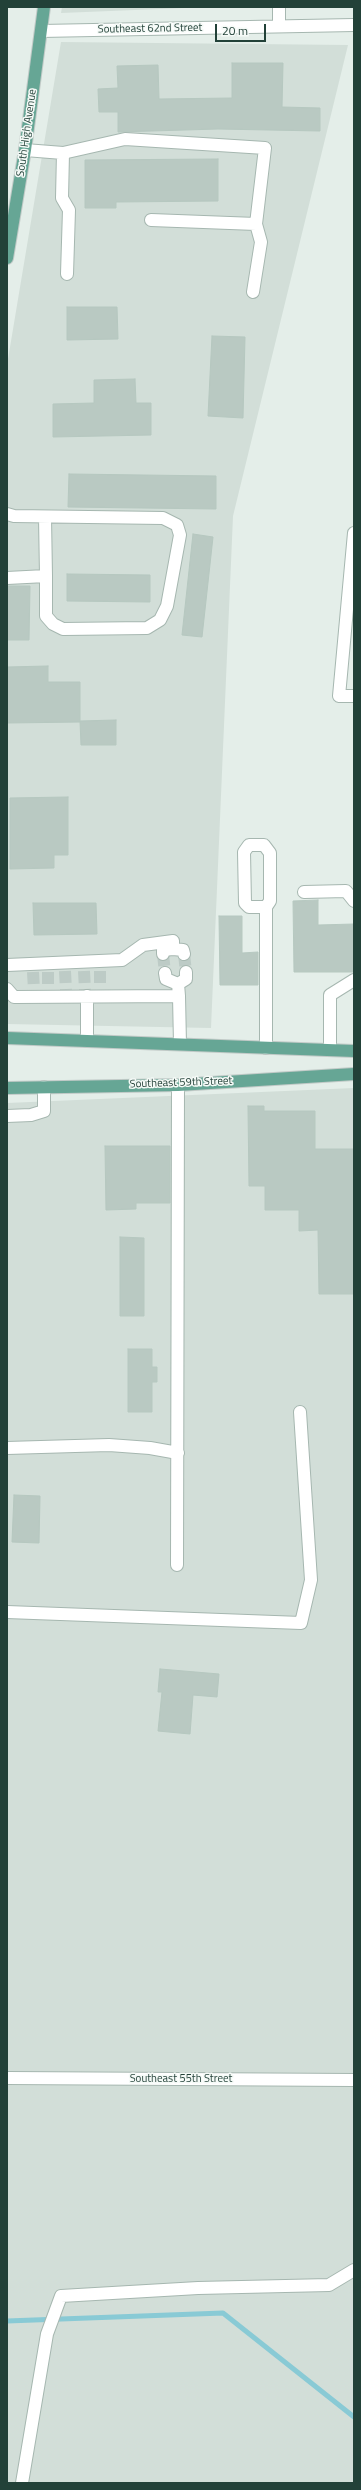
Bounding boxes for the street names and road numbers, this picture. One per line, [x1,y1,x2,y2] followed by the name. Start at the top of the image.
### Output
[98,21,202,37] street label: Southeast 62nd Street
[14,88,40,178] street label: South High Avenue
[129,1075,233,1091] street label: Southeast 59th Street
[130,2072,232,2086] street label: Southeast 55th Street

